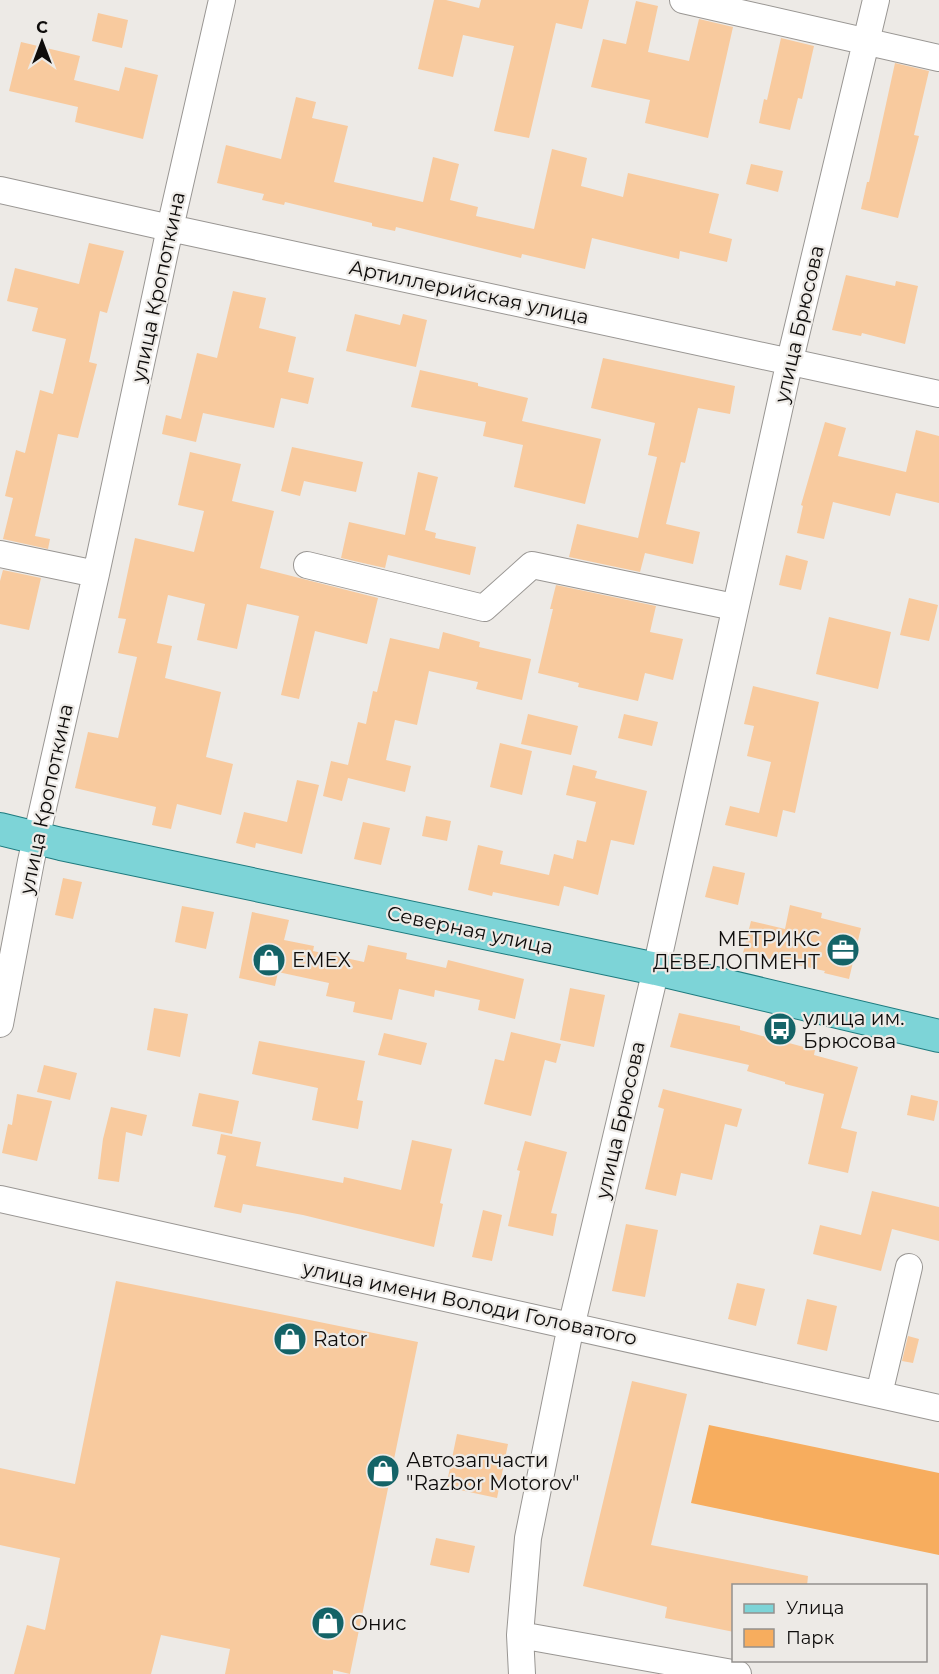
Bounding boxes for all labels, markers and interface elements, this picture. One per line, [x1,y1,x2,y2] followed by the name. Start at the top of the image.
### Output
[12,12,72,72] north arrow
[36,18,48,37] text: С
[126,190,190,385] street label: улица Кропоткина
[769,243,829,406] street label: улица Брюсова
[347,255,591,329] street label: Артиллерийская улица
[14,702,78,897] street label: улица Кропоткина
[385,901,555,959] street label: Северная улица
[653,927,820,974] place label: МЕТРИКС ДЕВЕЛОПМЕНТ
[825,932,861,968] office icon: МЕТРИКС ДЕВЕЛОПМЕНТ
[251,942,287,978] shop icon: EMEX
[292,948,351,972] place label: EMEX
[802,1006,904,1053] place label: улица им. Брюсова
[762,1011,798,1047] bus stop icon: улица им. Брюсова
[590,1039,650,1202] street label: улица Брюсова
[300,1256,639,1350] street label: улица имени Володи Головатого
[272,1321,308,1357] shop icon: Rator
[313,1327,367,1351] place label: Rator
[406,1448,579,1495] place label: Автозапчасти "Razbor Motorov"
[365,1453,401,1489] shop icon: Автозапчасти "Razbor Motorov"
[732,1584,927,1662] legend
[786,1597,844,1619] text: Улица
[310,1605,346,1641] shop icon: Онис
[351,1611,407,1635] place label: Онис
[786,1627,835,1649] text: Парк

